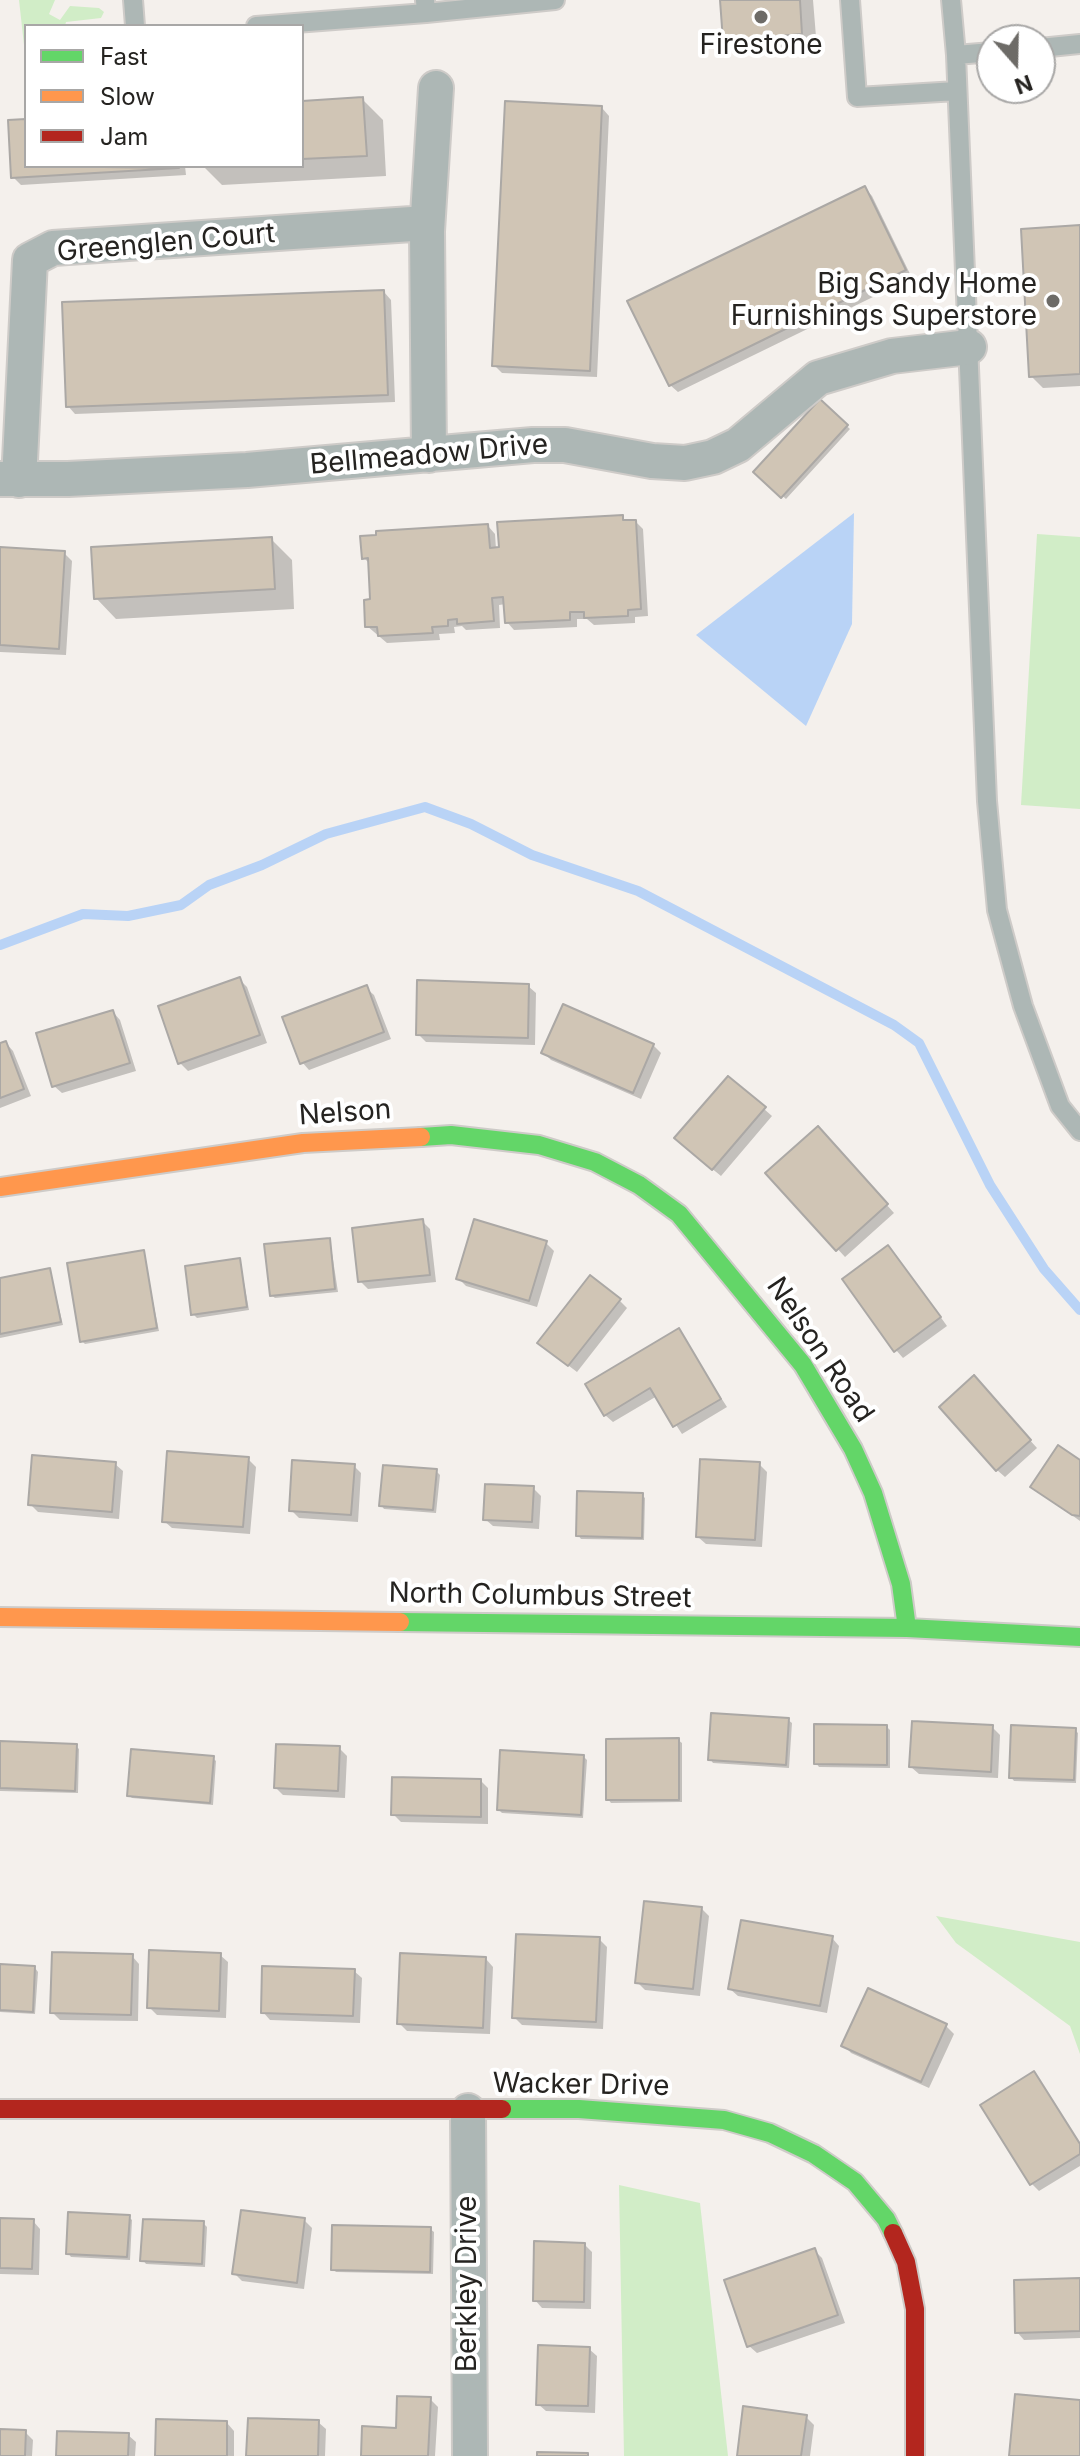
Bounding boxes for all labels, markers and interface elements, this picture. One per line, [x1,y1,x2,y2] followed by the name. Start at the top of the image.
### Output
[752,8,770,26] marker: Firestone
[24,24,304,168] legend
[976,24,1056,104] north arrow
[699,29,823,63] place label: Firestone
[100,42,148,71] text: Fast
[1011,70,1036,100] text: N
[100,82,155,111] text: Slow
[100,122,148,151] text: Jam
[56,217,276,269] street label: Greenglen Court
[731,268,1037,334] place label: Big Sandy Home Furnishings Superstore
[1044,292,1062,310] marker: Big Sandy Home Furnishings Superstore
[309,428,549,482] street label: Bellmeadow Drive
[298,1093,392,1133] street label: Nelson
[759,1271,881,1429] street label: Nelson Road
[388,1577,692,1615] street label: North Columbus Street
[492,2067,670,2103] street label: Wacker Drive
[451,2196,485,2372] street label: Berkley Drive

